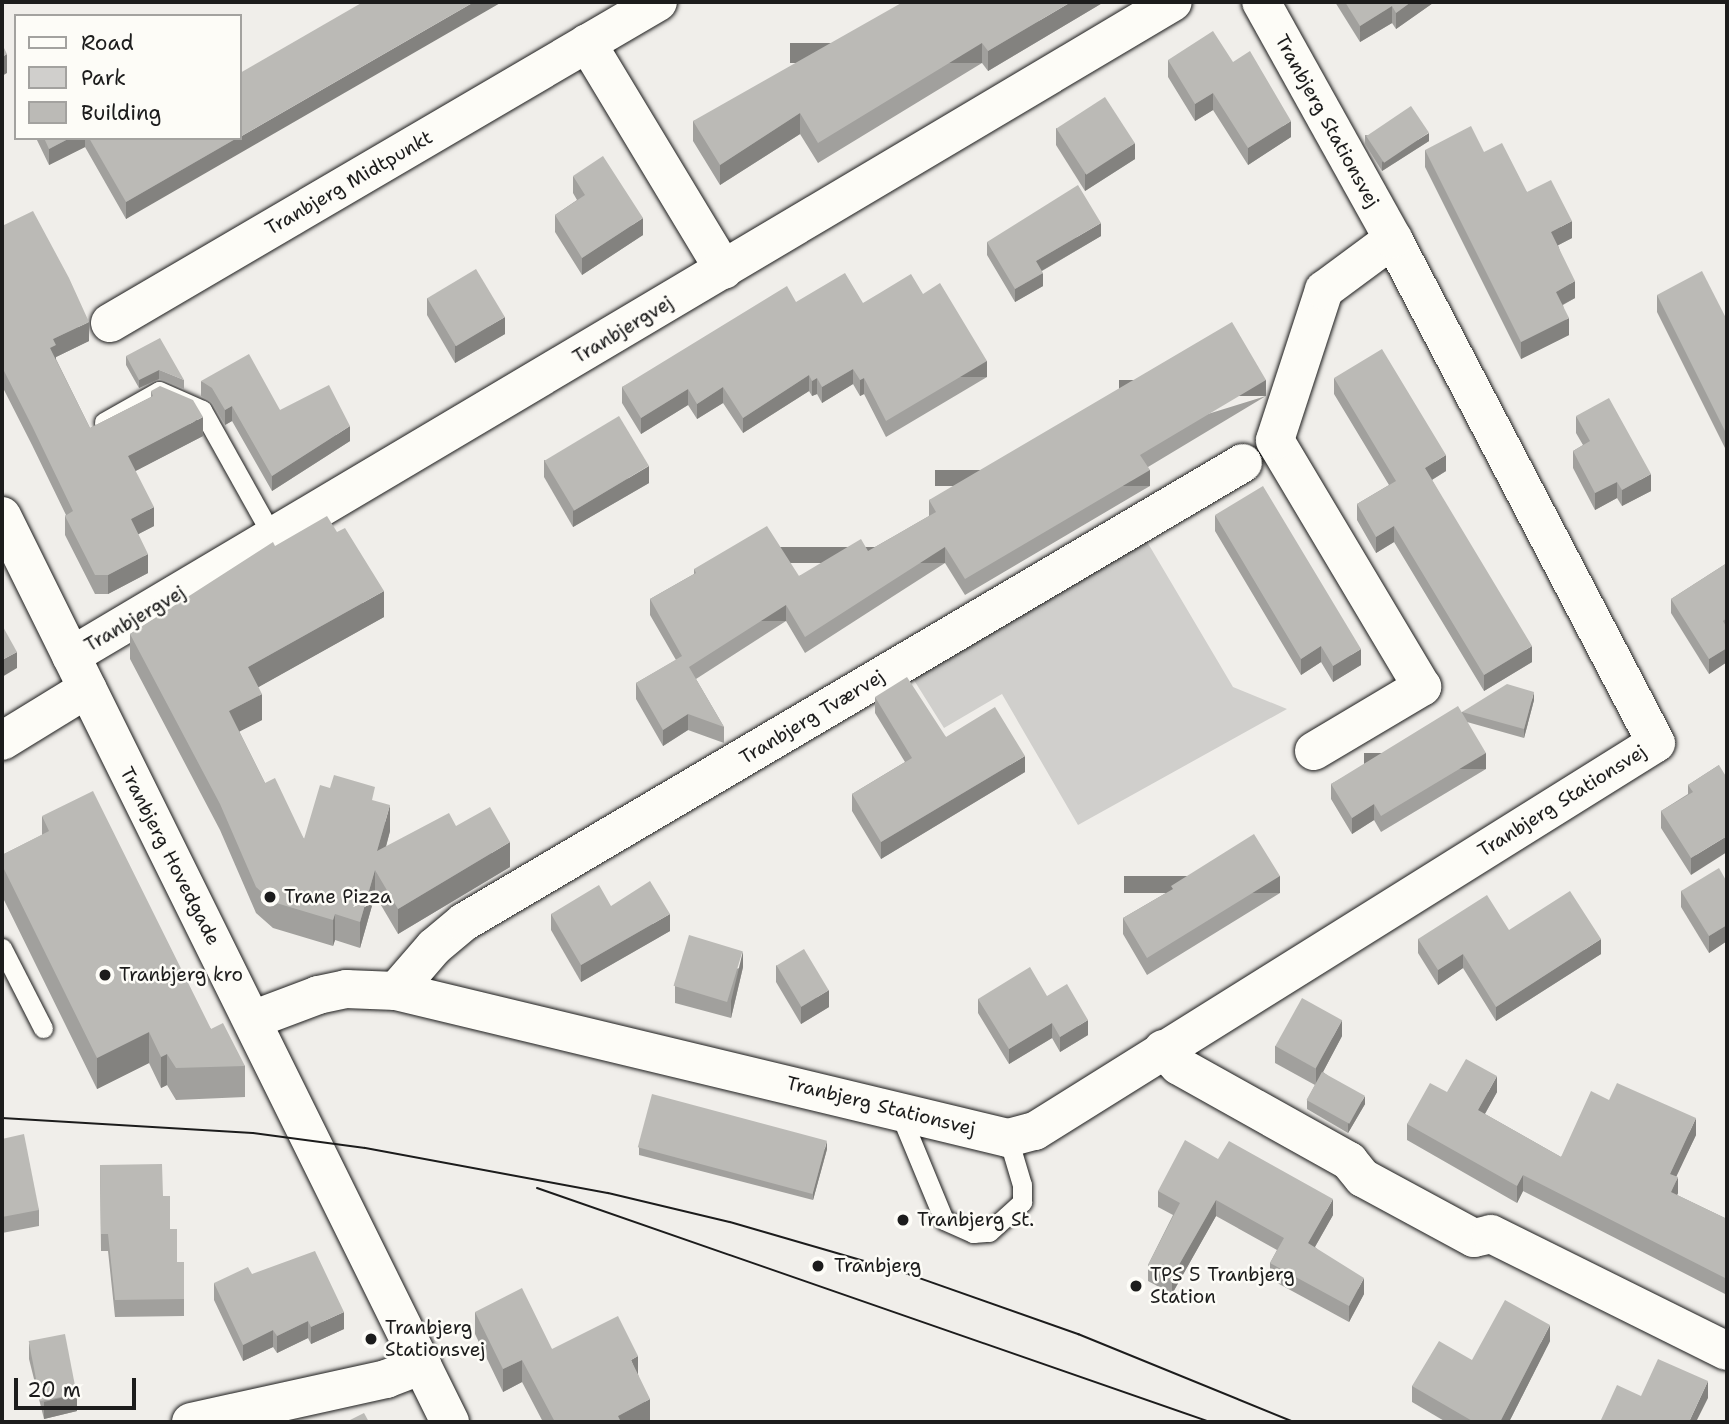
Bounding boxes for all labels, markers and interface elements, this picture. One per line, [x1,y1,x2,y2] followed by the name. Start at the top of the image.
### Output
[14,14,242,140] legend
[81,29,134,57] text: Road
[1270,31,1384,211] street label: Tranbjerg Stationsvej
[81,64,126,92] text: Park
[81,99,161,127] text: Building
[261,126,437,240] street label: Tranbjerg Midtpunkt
[569,291,677,369] street label: Tranbjergvej
[81,581,189,657] street label: Tranbjergvej
[736,665,888,769] street label: Tranbjerg Tværvej
[1474,740,1650,862] street label: Tranbjerg Stationsvej
[115,763,225,949] street label: Tranbjerg Hovedgade
[284,886,392,908] place label: Trane Pizza
[262,889,278,905] marker: Trane Pizza
[119,964,243,986] place label: Tranbjerg kro
[97,967,113,983] marker: Tranbjerg kro
[784,1071,978,1141] street label: Tranbjerg Stationsvej
[917,1209,1034,1231] place label: Tranbjerg St.
[895,1212,911,1228] marker: Tranbjerg St.
[834,1255,921,1277] place label: Tranbjerg
[808,1256,828,1276] marker: Tranbjerg
[1150,1264,1295,1308] place label: TPS 5 Tranbjerg Station
[1128,1278,1144,1294] marker: TPS 5 Tranbjerg Station
[385,1317,485,1361] place label: Tranbjerg Stationsvej
[363,1331,379,1347] marker: Tranbjerg Stationsvej
[18,1364,140,1408] scale bar
[27,1376,81,1404] text: 20 m

